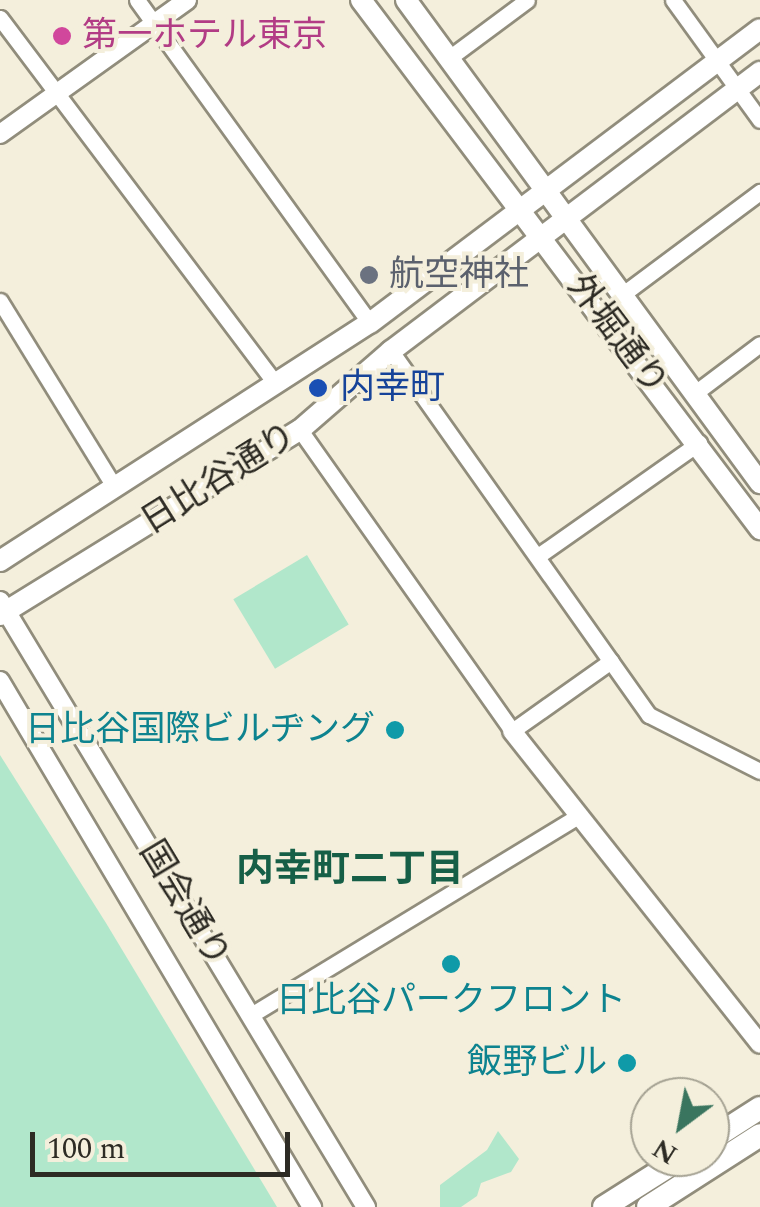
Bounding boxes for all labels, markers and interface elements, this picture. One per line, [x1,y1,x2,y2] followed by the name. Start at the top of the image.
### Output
[82,15,327,57] place label: 第一ホテル東京
[51,25,73,47] marker: 第一ホテル東京
[389,254,529,296] place label: 航空神社
[358,264,380,286] marker: 航空神社
[558,266,676,404] street label: 外堀通り
[340,367,445,409] place label: 内幸町
[305,375,331,401] marker: 内幸町
[134,415,304,543] street label: 日比谷通り
[25,709,375,751] place label: 日比谷国際ビルヂング
[384,719,406,741] marker: 日比谷国際ビルヂング
[130,833,238,975] street label: 国会通り
[236,848,464,894] district label: 内幸町二丁目
[440,953,462,975] marker: 日比谷パークフロント
[276,980,626,1022] place label: 日比谷パークフロント
[467,1042,607,1084] place label: 飯野ビル
[616,1052,638,1074] marker: 飯野ビル
[630,1077,730,1177] north arrow
[35,1112,295,1174] scale bar
[47,1126,125,1172] text: 100 m
[644,1127,686,1175] text: N

